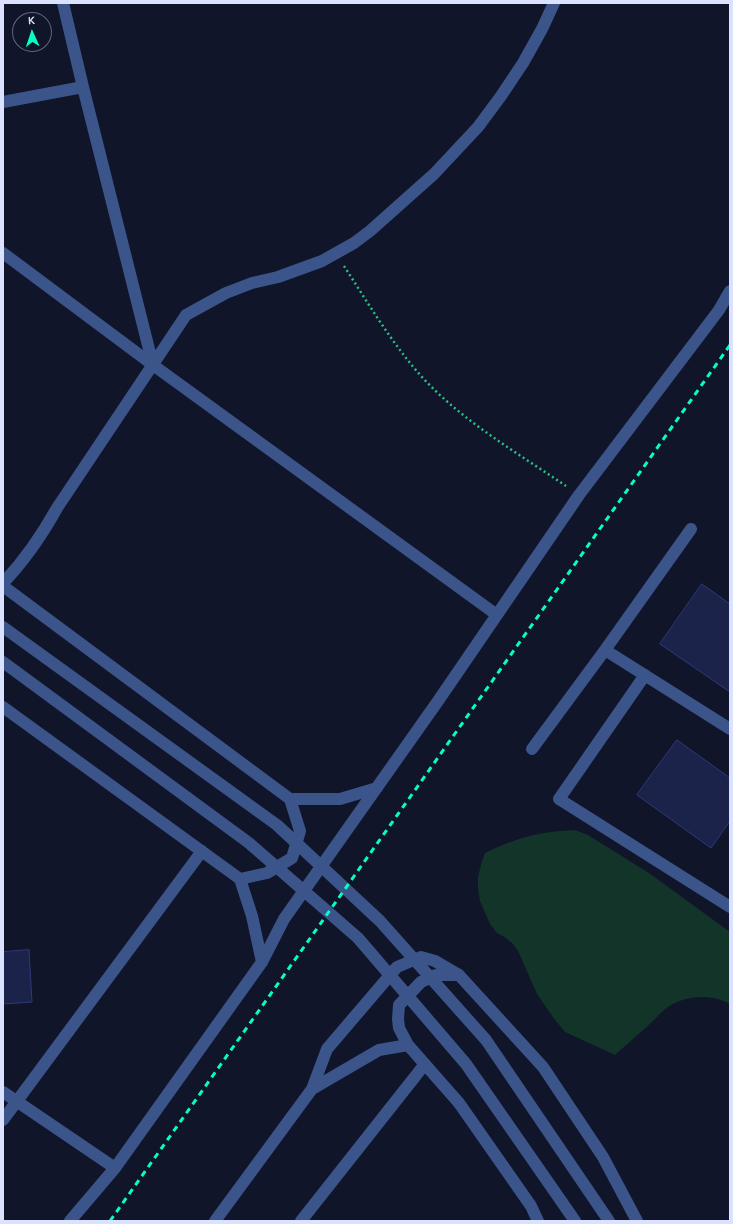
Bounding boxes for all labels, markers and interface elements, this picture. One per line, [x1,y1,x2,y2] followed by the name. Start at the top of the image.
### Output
[12,12,52,52] north arrow
[27,14,35,27] text: K

